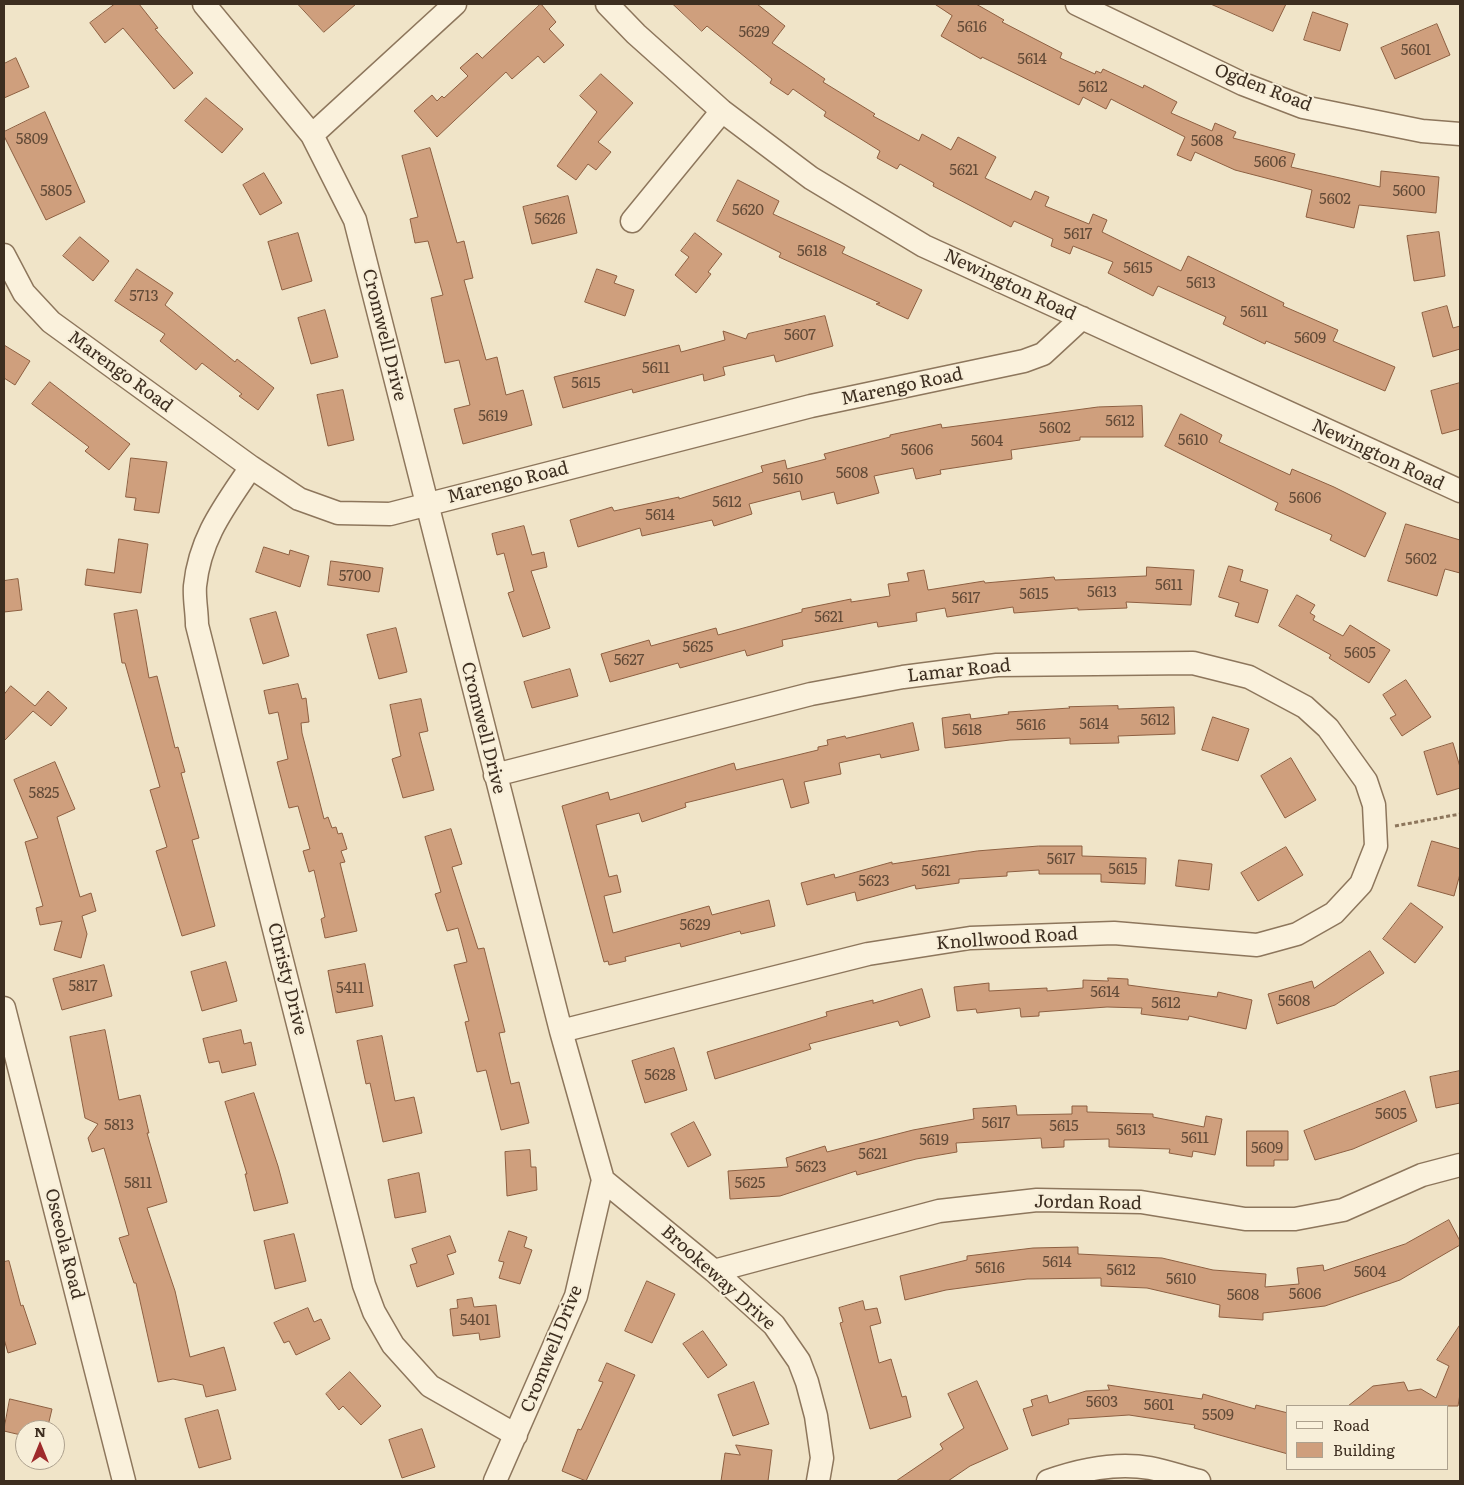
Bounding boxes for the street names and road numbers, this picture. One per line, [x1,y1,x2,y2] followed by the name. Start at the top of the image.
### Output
[1211,60,1315,116] street label: Ogden Road
[940,245,1080,325] street label: Newington Road
[357,267,411,403] street label: Cromwell Drive
[63,327,177,417] street label: Marengo Road
[839,364,965,410] street label: Marengo Road
[1308,415,1448,495] street label: Newington Road
[445,458,571,508] street label: Marengo Road
[906,655,1012,687] street label: Lamar Road
[456,660,510,796] street label: Cromwell Drive
[263,921,311,1037] street label: Christy Drive
[935,923,1079,955] street label: Knollwood Road
[40,1186,88,1302] street label: Osceola Road
[1034,1191,1142,1215] street label: Jordan Road
[656,1221,780,1335] street label: Brookeway Drive
[517,1282,587,1416] street label: Cromwell Drive

